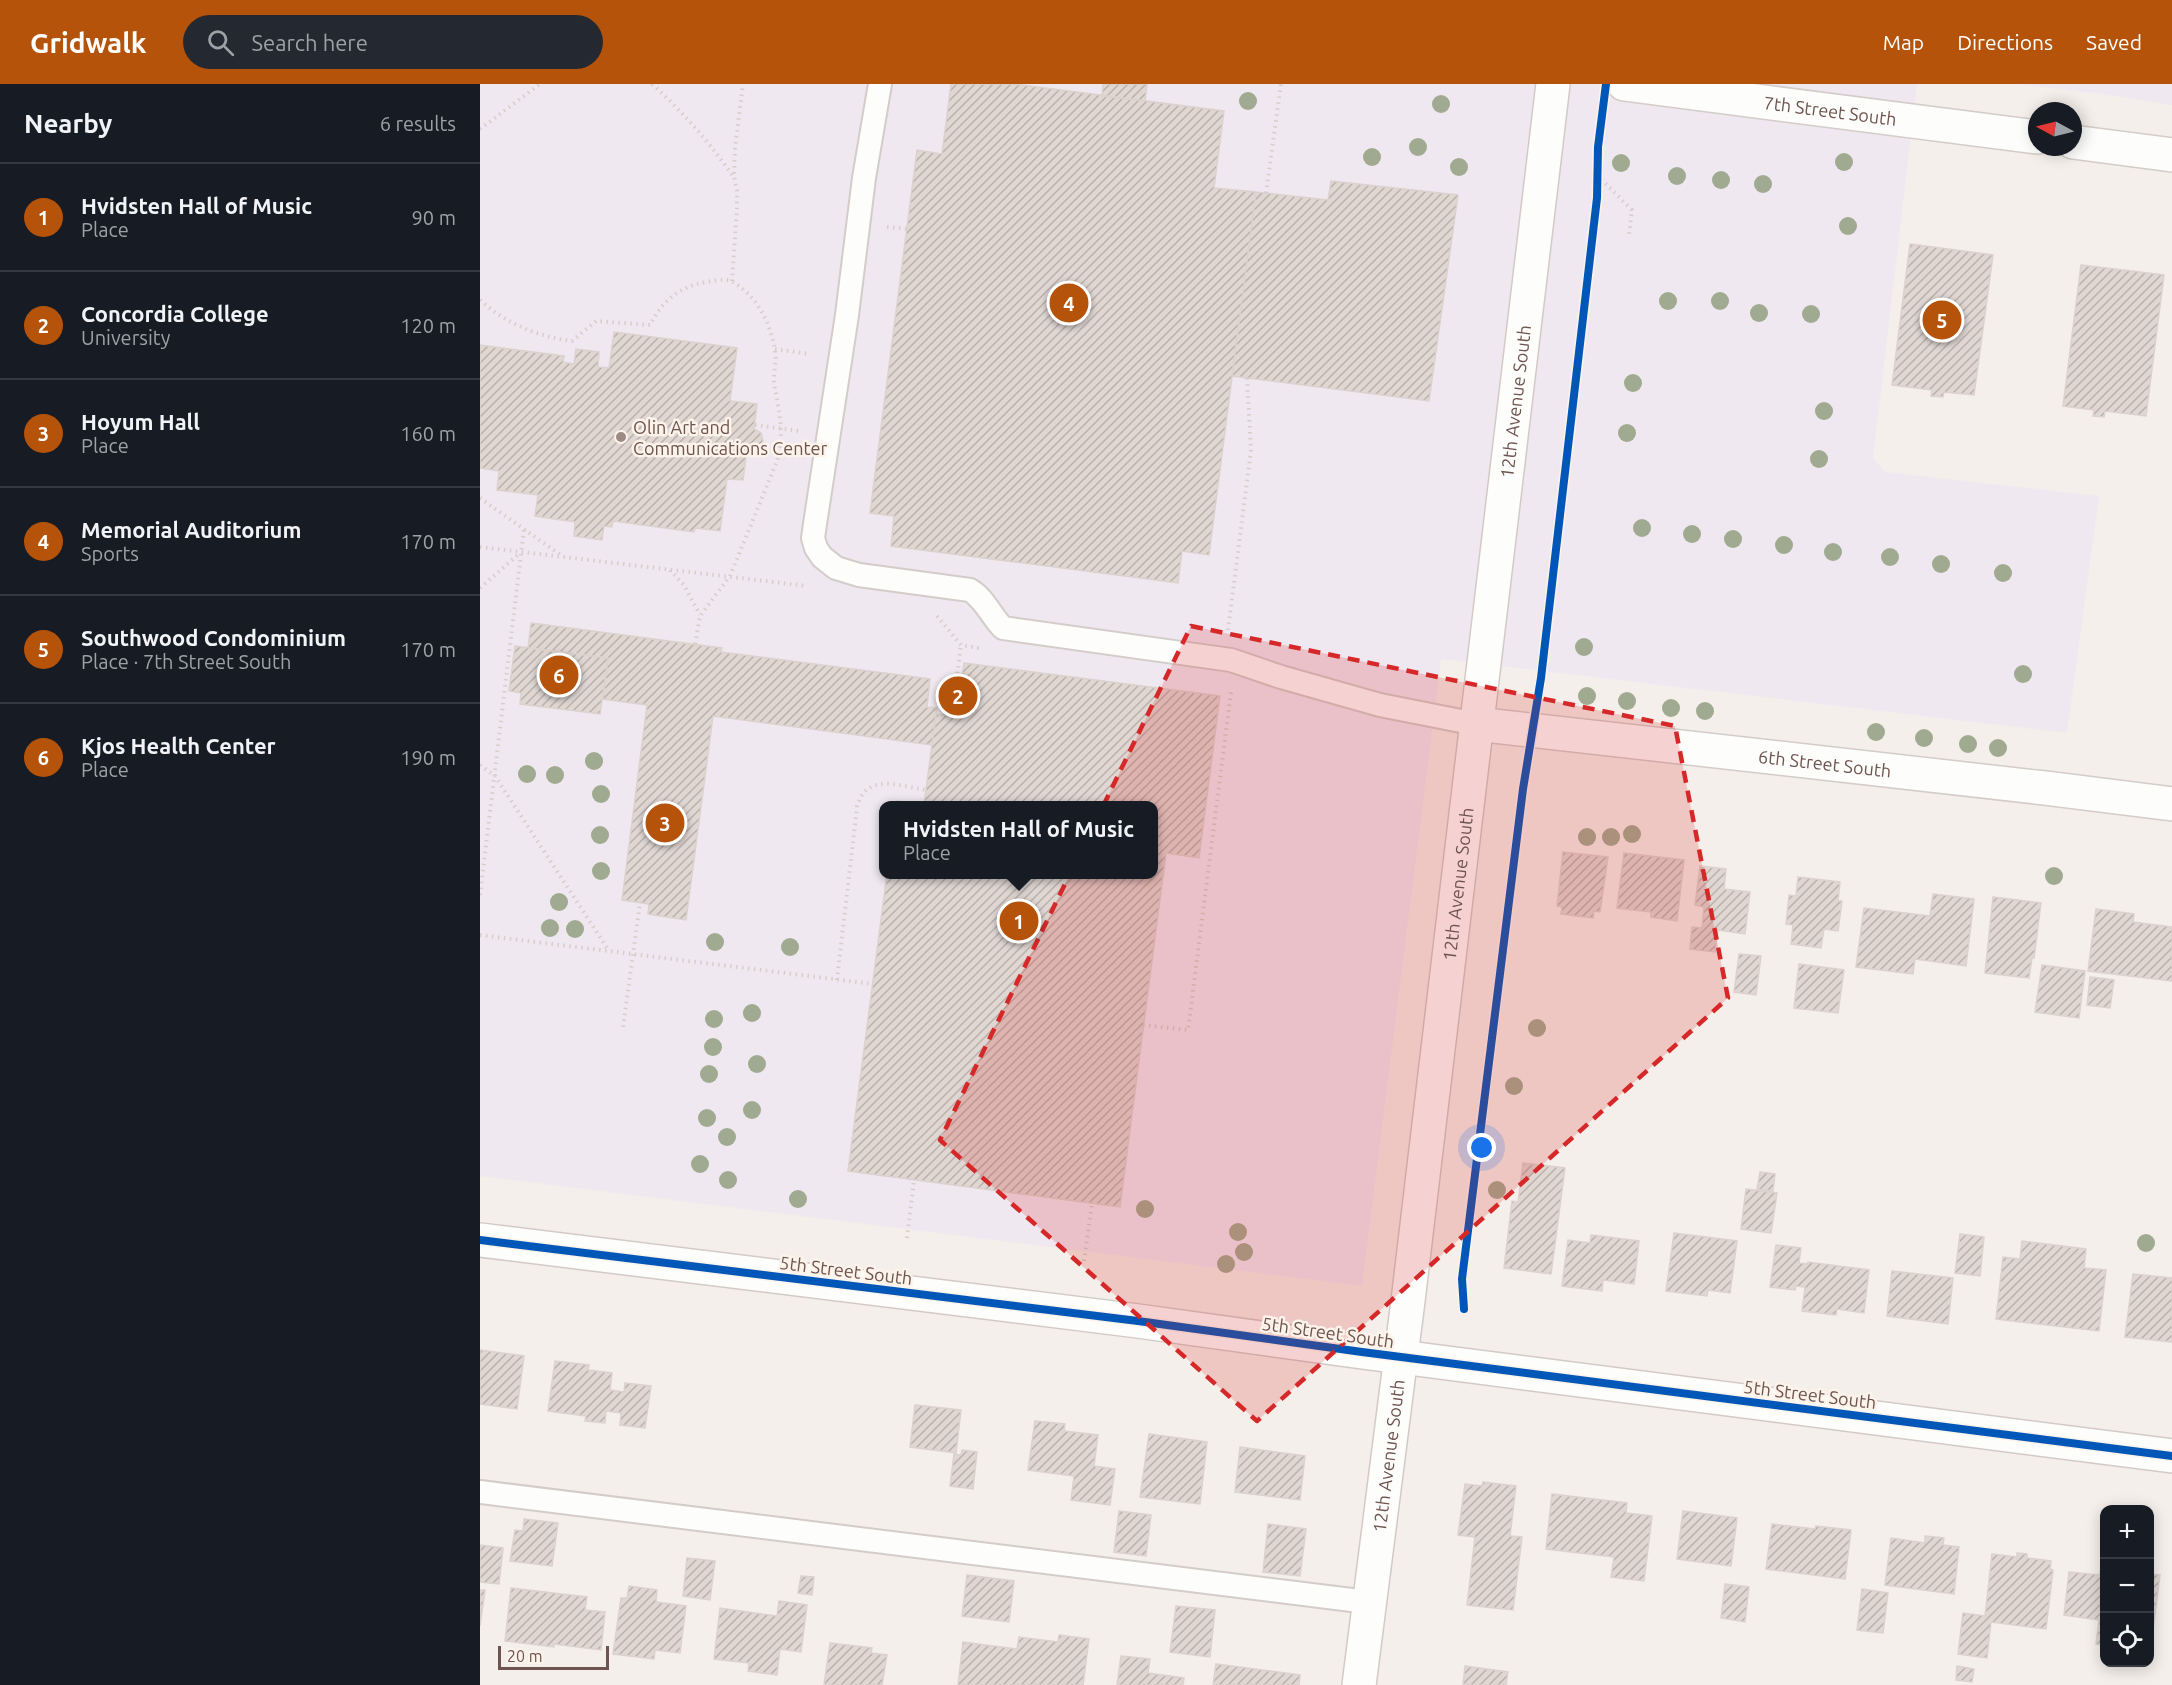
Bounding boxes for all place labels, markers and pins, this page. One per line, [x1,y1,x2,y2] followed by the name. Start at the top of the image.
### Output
[1050,280,1088,326] pin: 4
[1922,298,1962,342] pin: 5
[633,417,828,458] place label: Olin Art and Communications Center
[614,430,628,444] marker: Olin Art and Communications Center
[540,652,578,698] pin: 6
[938,674,978,718] pin: 2
[646,800,684,846] pin: 3
[1000,898,1038,944] pin: 1

